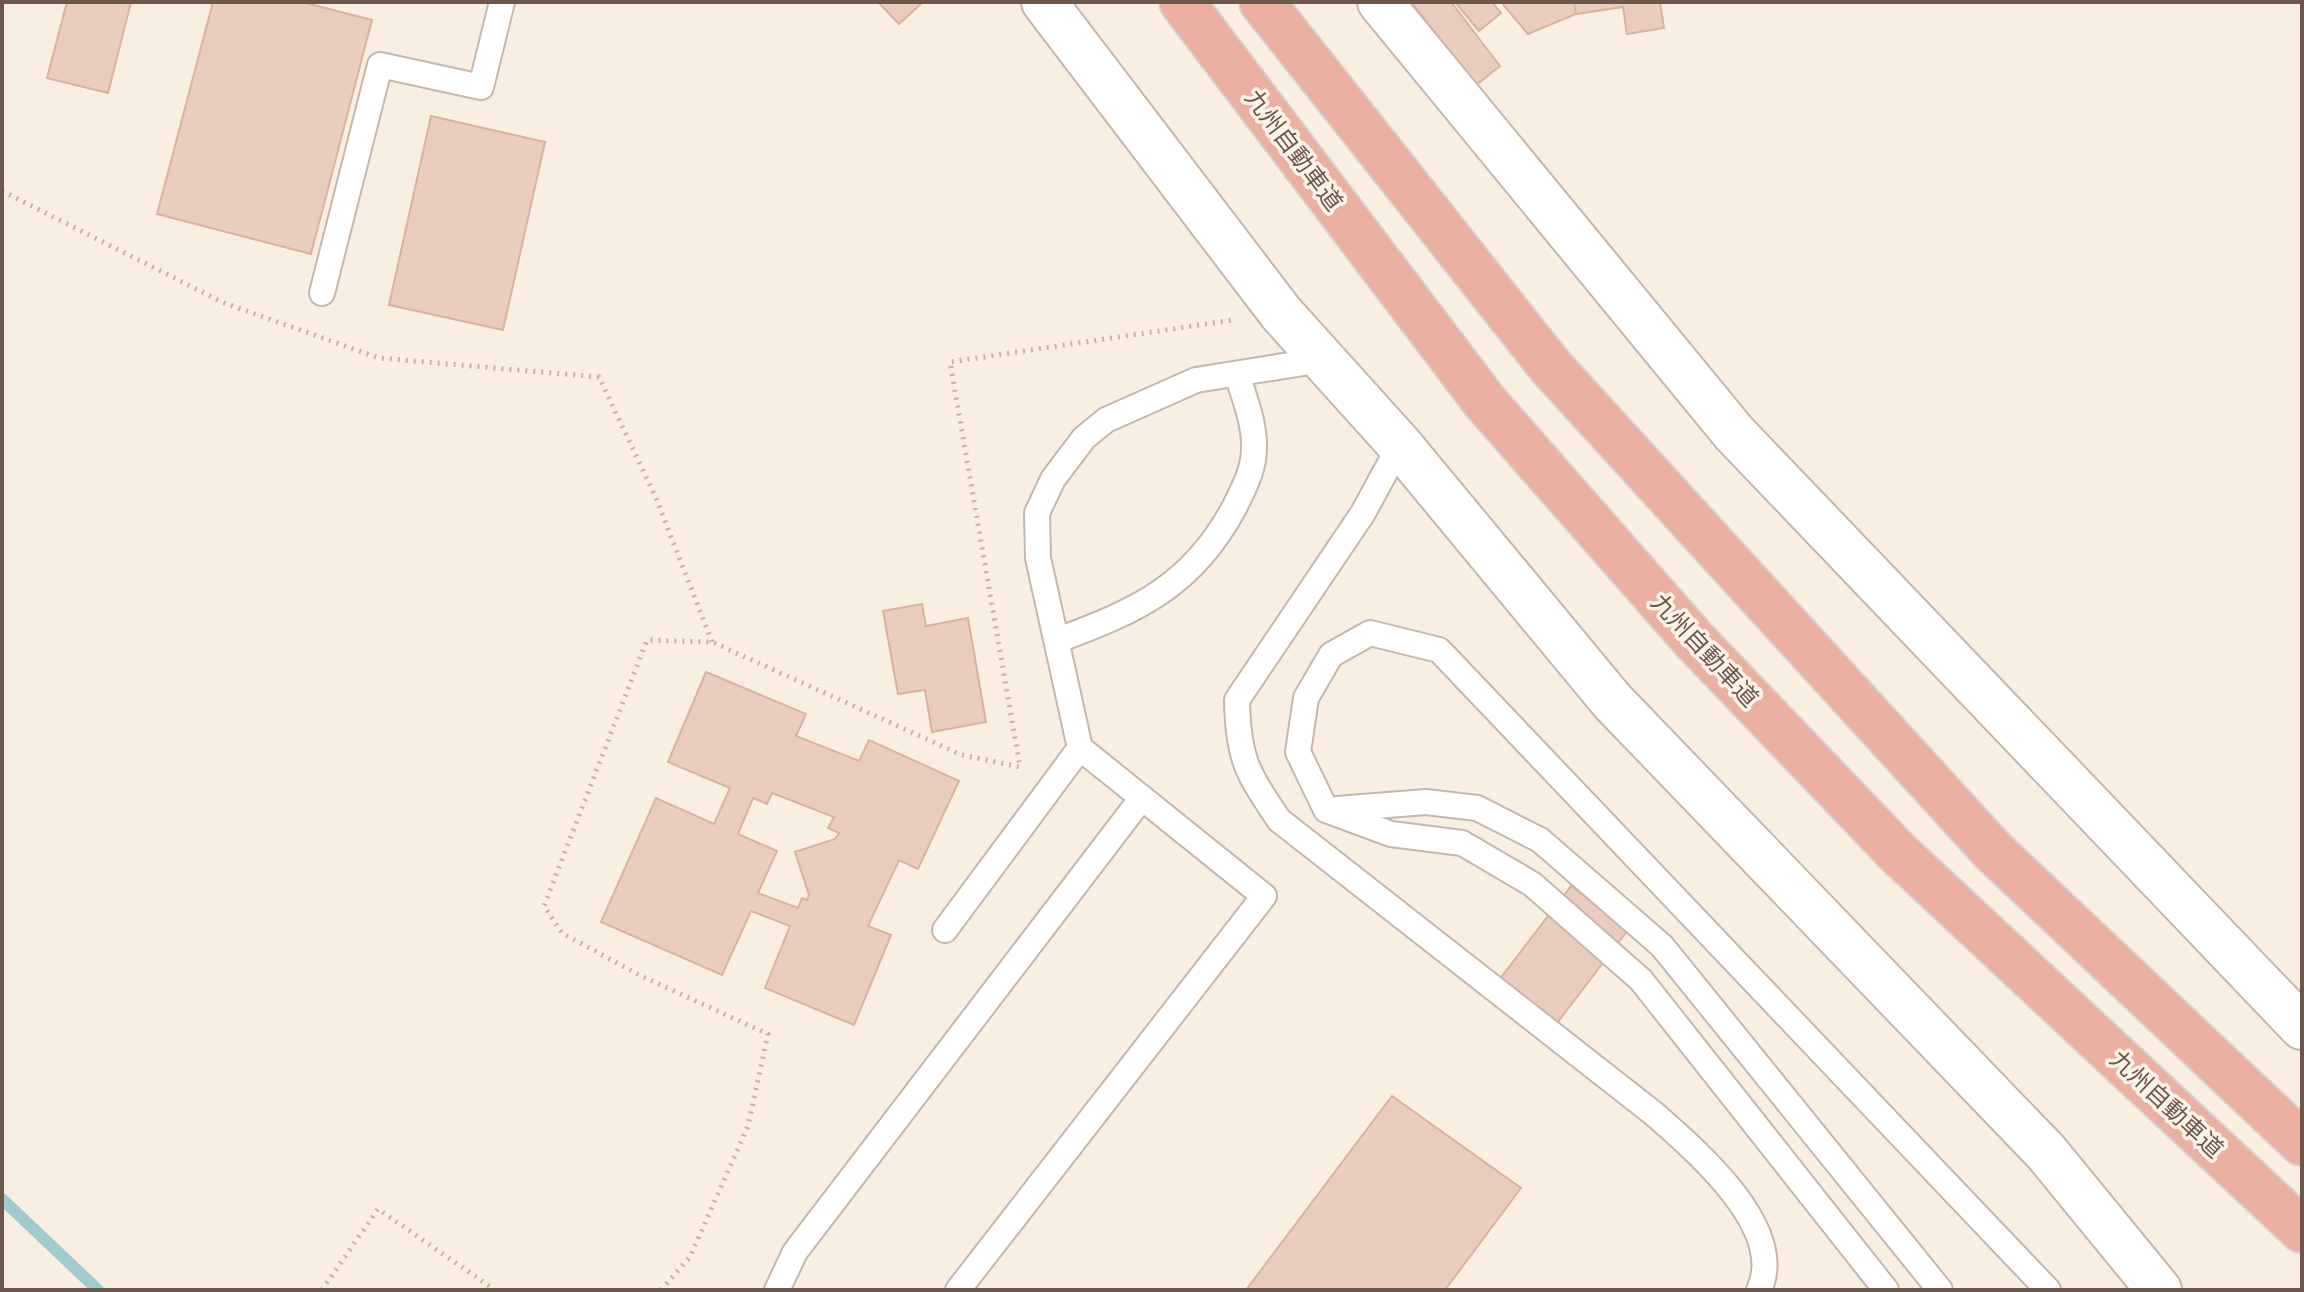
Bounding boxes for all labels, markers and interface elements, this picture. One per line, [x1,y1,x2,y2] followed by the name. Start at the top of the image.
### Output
[1239,84,1349,216] street label: 九州自動車道
[1645,587,1765,713] street label: 九州自動車道
[2104,1044,2230,1164] street label: 九州自動車道

